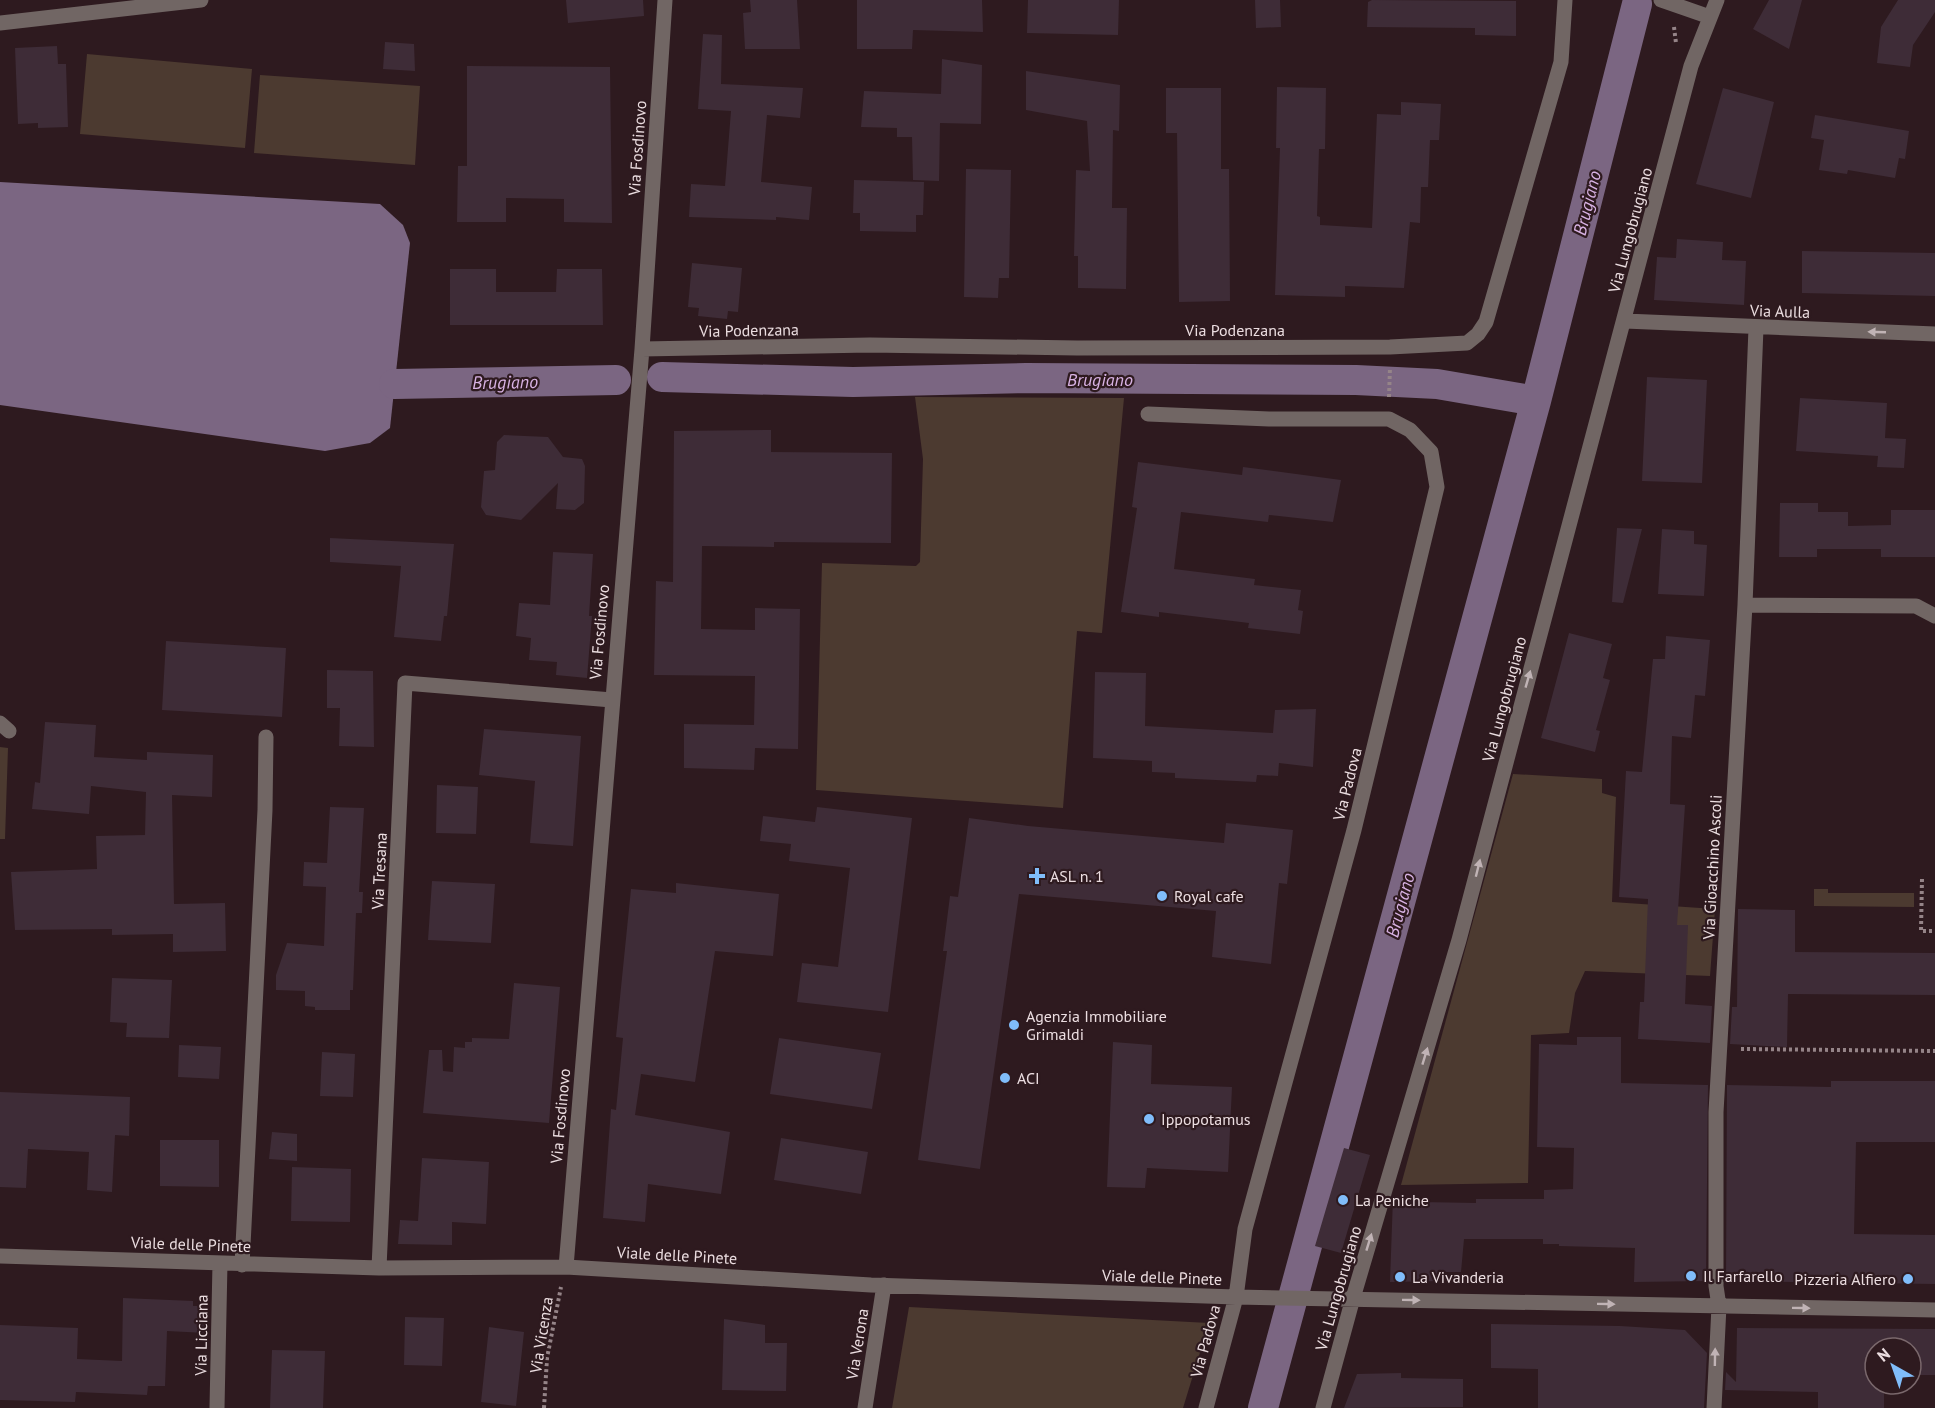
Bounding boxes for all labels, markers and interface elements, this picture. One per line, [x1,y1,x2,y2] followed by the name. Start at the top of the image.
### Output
[624,100,650,197] street label: Via Fosdinovo
[1603,165,1656,296] street label: Via Lungobrugiano
[1568,168,1606,238] water label: Brugiano
[1748,300,1811,322] street label: Via Aulla
[698,319,799,341] street label: Via Podenzana
[1184,320,1285,340] street label: Via Podenzana
[1867,327,1886,337] one-way arrow
[1067,368,1133,391] water label: Brugiano
[472,370,538,394] water label: Brugiano
[585,584,613,681] street label: Via Fosdinovo
[1477,634,1530,765] street label: Via Lungobrugiano
[1523,670,1533,688] one-way arrow
[1328,745,1366,824] street label: Via Padova
[1698,794,1726,941] street label: Via Gioacchino Ascoli
[367,832,391,911] street label: Via Tresana
[1473,859,1483,877] one-way arrow
[1050,866,1104,886] place label: ASL n. 1
[1028,867,1046,885] marker: ASL n. 1
[1380,870,1420,940] water label: Brugiano
[1174,886,1244,906] place label: Royal cafe
[1155,889,1169,903] marker: Royal cafe
[1026,1006,1167,1044] place label: Agenzia Immobiliare Grimaldi
[1007,1018,1021,1032] marker: Agenzia Immobiliare Grimaldi
[1421,1046,1430,1064] one-way arrow
[546,1068,574,1165] street label: Via Fosdinovo
[1017,1068,1040,1088] place label: ACI
[998,1071,1012,1085] marker: ACI
[1161,1109,1251,1129] place label: Ippopotamus
[1142,1112,1156,1126] marker: Ippopotamus
[1355,1190,1429,1210] place label: La Peniche
[1336,1193,1350,1207] marker: La Peniche
[1310,1223,1365,1354] street label: Via Lungobrugiano
[130,1232,251,1256] street label: Viale delle Pinete
[1365,1233,1374,1251] one-way arrow
[615,1242,738,1268] street label: Viale delle Pinete
[1101,1265,1222,1289] street label: Viale delle Pinete
[1703,1266,1783,1286] place label: Il Farfarello
[1412,1267,1504,1287] place label: La Vivanderia
[1684,1269,1698,1283] marker: Il Farfarello
[1794,1269,1896,1289] place label: Pizzeria Alfiero
[1393,1270,1407,1284] marker: La Vivanderia
[1901,1272,1915,1286] marker: Pizzeria Alfiero
[190,1294,212,1377] street label: Via Licciana
[525,1295,557,1376] street label: Via Vicenza
[1401,1295,1420,1304] one-way arrow
[1596,1299,1615,1309] one-way arrow
[1185,1302,1224,1381] street label: Via Padova
[1791,1303,1810,1313] one-way arrow
[841,1307,873,1382] street label: Via Verona
[1863,1336,1923,1396] north arrow
[1873,1343,1894,1366] text: N
[1711,1348,1720,1367] one-way arrow

